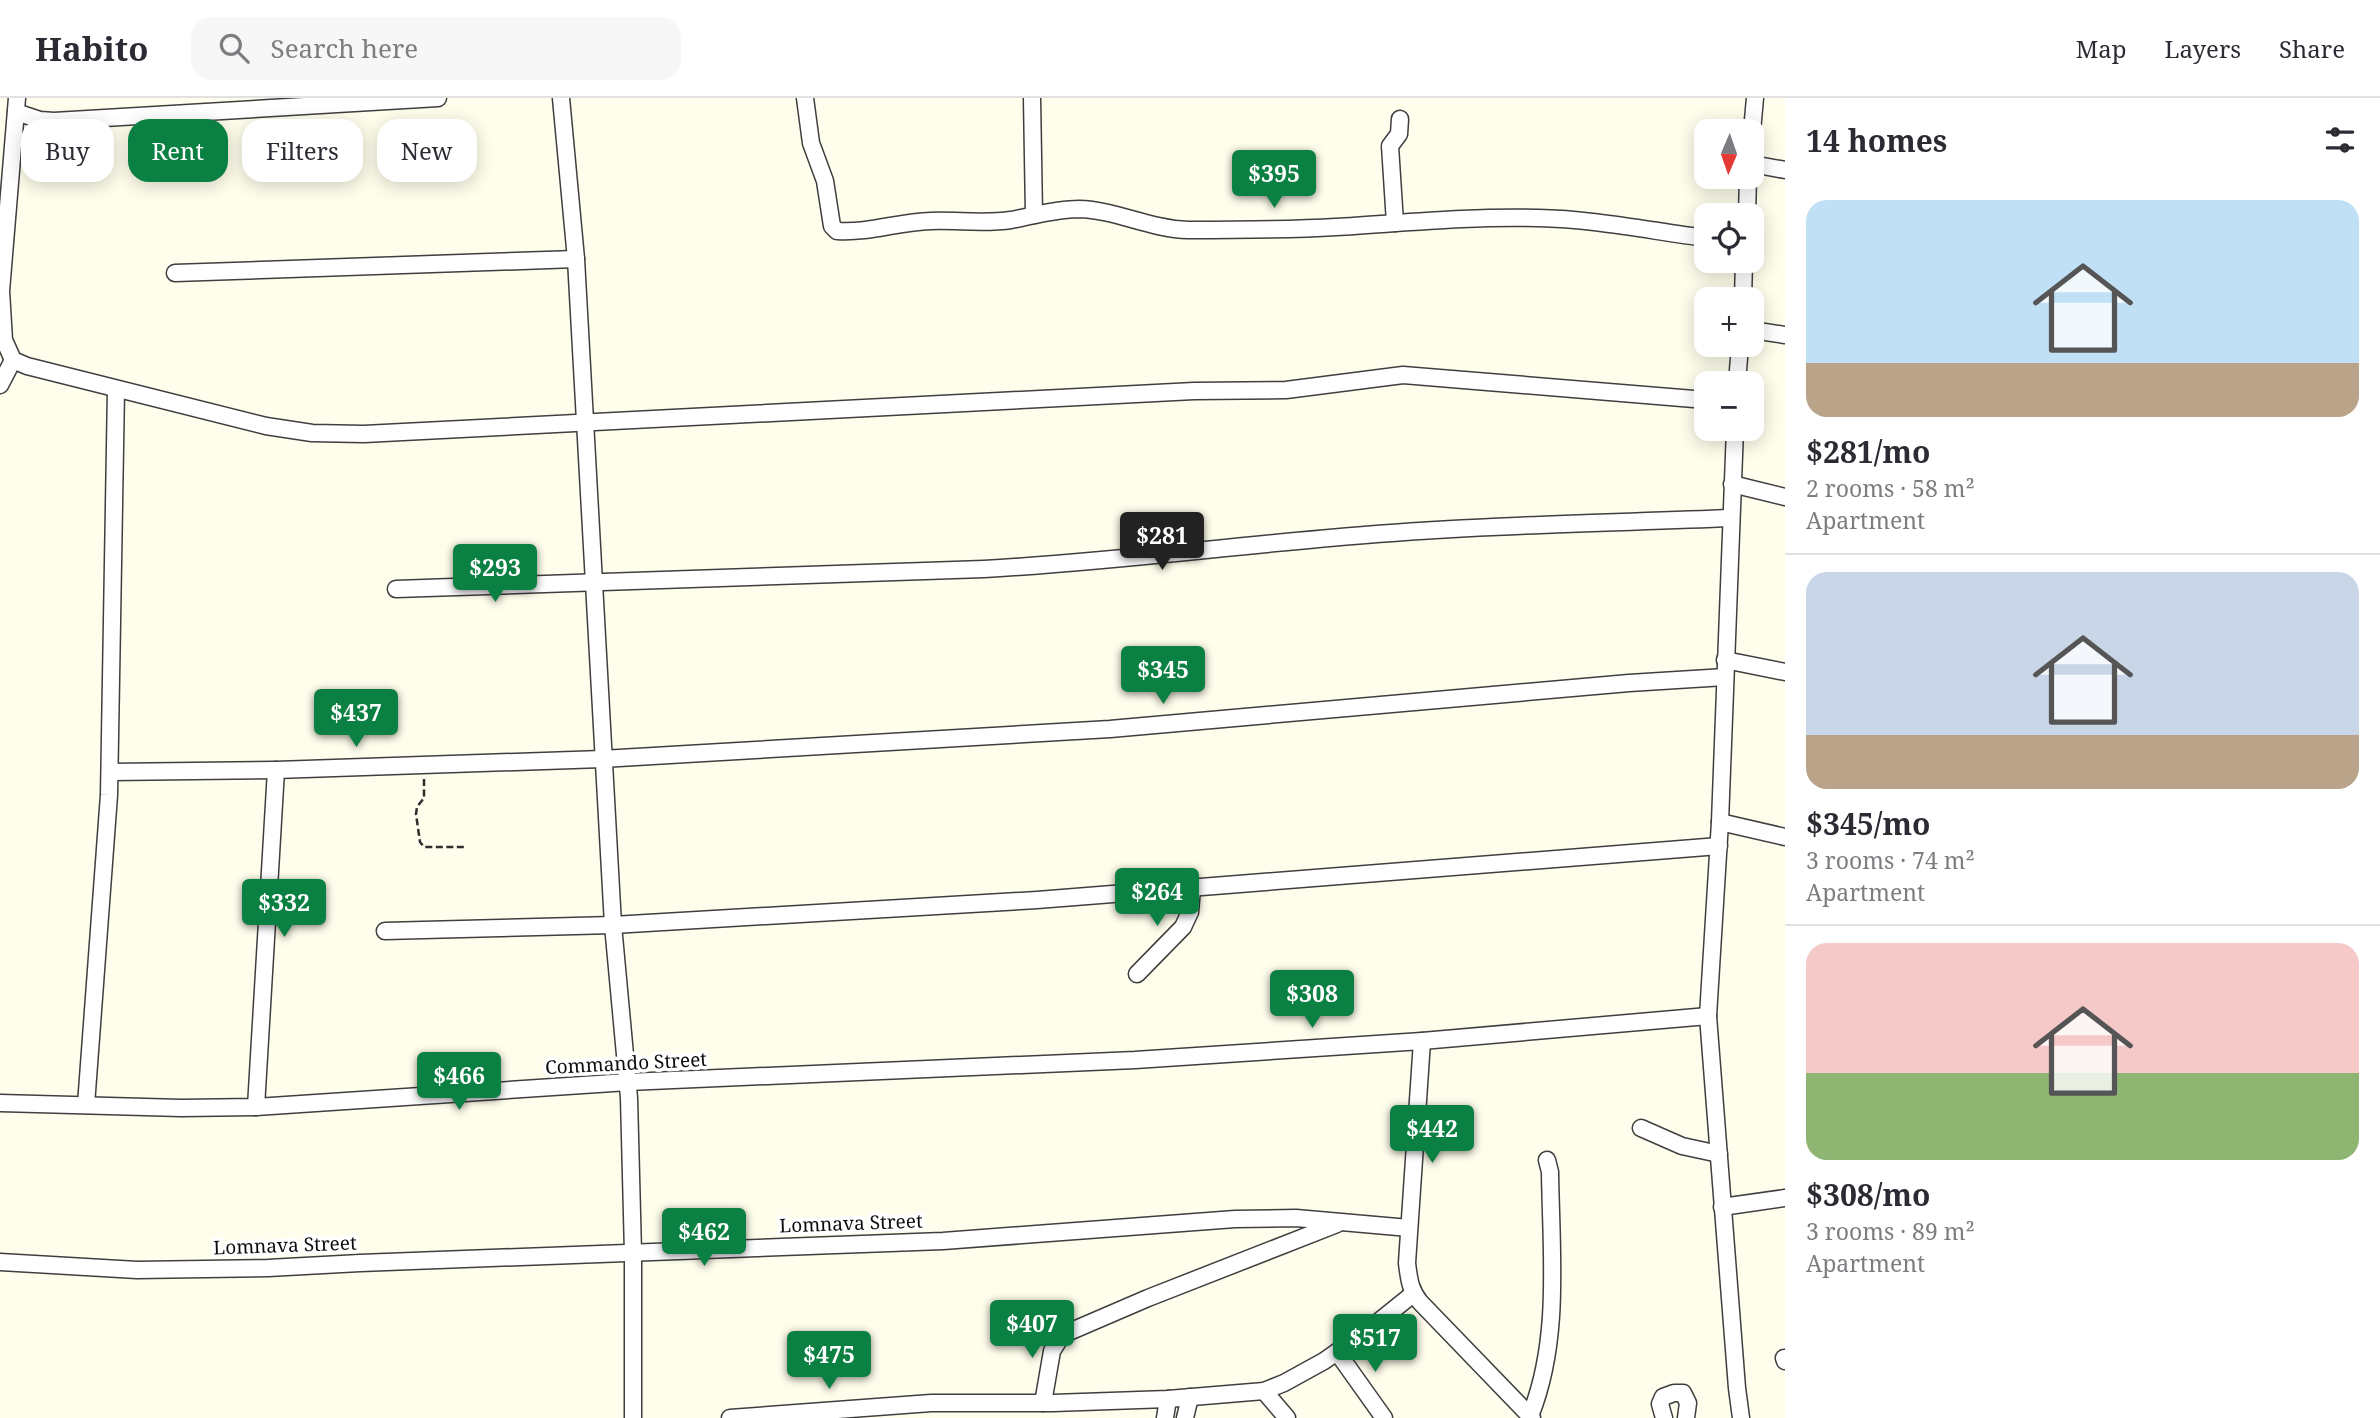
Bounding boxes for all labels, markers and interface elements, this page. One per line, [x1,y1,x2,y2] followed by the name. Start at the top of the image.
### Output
[191,17,681,80] search box
[35,26,149,71] text: Habito
[215,29,253,67] icon: search
[271,30,418,66] text: Search here
[2076,32,2127,65] text: Map
[2165,32,2241,65] text: Layers
[2279,32,2345,65] text: Share
[21,119,114,182] chip: Buy
[128,119,228,182] chip: Rent
[242,119,363,182] chip: Filters
[377,119,477,182] chip: New
[1694,119,1764,189] north arrow
[1694,119,1764,441] map controls
[1806,120,1947,161] text: 14 homes
[2321,121,2359,159] icon: filters
[1233,150,1315,210] pin: $395
[1248,157,1300,189] text: $395
[1694,203,1764,273] button: locate
[2020,245,2146,371] icon: home
[1694,287,1764,357] button: +
[1694,371,1764,441] button: −
[1806,431,1930,472] text: $281/mo
[1806,472,1975,504] text: 2 rooms · 58 m²
[1806,504,1925,536] text: Apartment
[1121,512,1203,572] pin: $281
[1136,519,1188,551] text: $281
[454,545,536,604] pin: $293
[469,551,521,583] text: $293
[2020,617,2146,743] icon: home
[1122,646,1204,706] pin: $345
[1137,653,1189,685] text: $345
[315,690,397,749] pin: $437
[330,696,382,728] text: $437
[1806,803,1930,844] text: $345/mo
[1806,844,1975,876] text: 3 rooms · 74 m²
[1116,868,1198,928] pin: $264
[1131,875,1183,907] text: $264
[1806,876,1925,908] text: Apartment
[243,880,325,939] pin: $332
[258,886,310,918] text: $332
[1271,970,1353,1030] pin: $308
[1286,977,1338,1009] text: $308
[2020,988,2146,1114] icon: home
[544,1046,708,1080] street label: Commando Street
[418,1052,500,1112] pin: $466
[433,1059,485,1091] text: $466
[1391,1105,1473,1165] pin: $442
[1406,1112,1458,1144] text: $442
[1806,1174,1930,1215] text: $308/mo
[779,1207,923,1238] street label: Lomnava Street
[663,1208,745,1268] pin: $462
[678,1215,730,1247] text: $462
[1806,1215,1975,1247] text: 3 rooms · 89 m²
[213,1229,357,1260] street label: Lomnava Street
[1806,1247,1925,1279] text: Apartment
[991,1300,1073,1360] pin: $407
[1006,1307,1058,1339] text: $407
[1334,1314,1416,1374] pin: $517
[1349,1321,1401,1353] text: $517
[788,1332,870,1391] pin: $475
[803,1338,855,1370] text: $475

